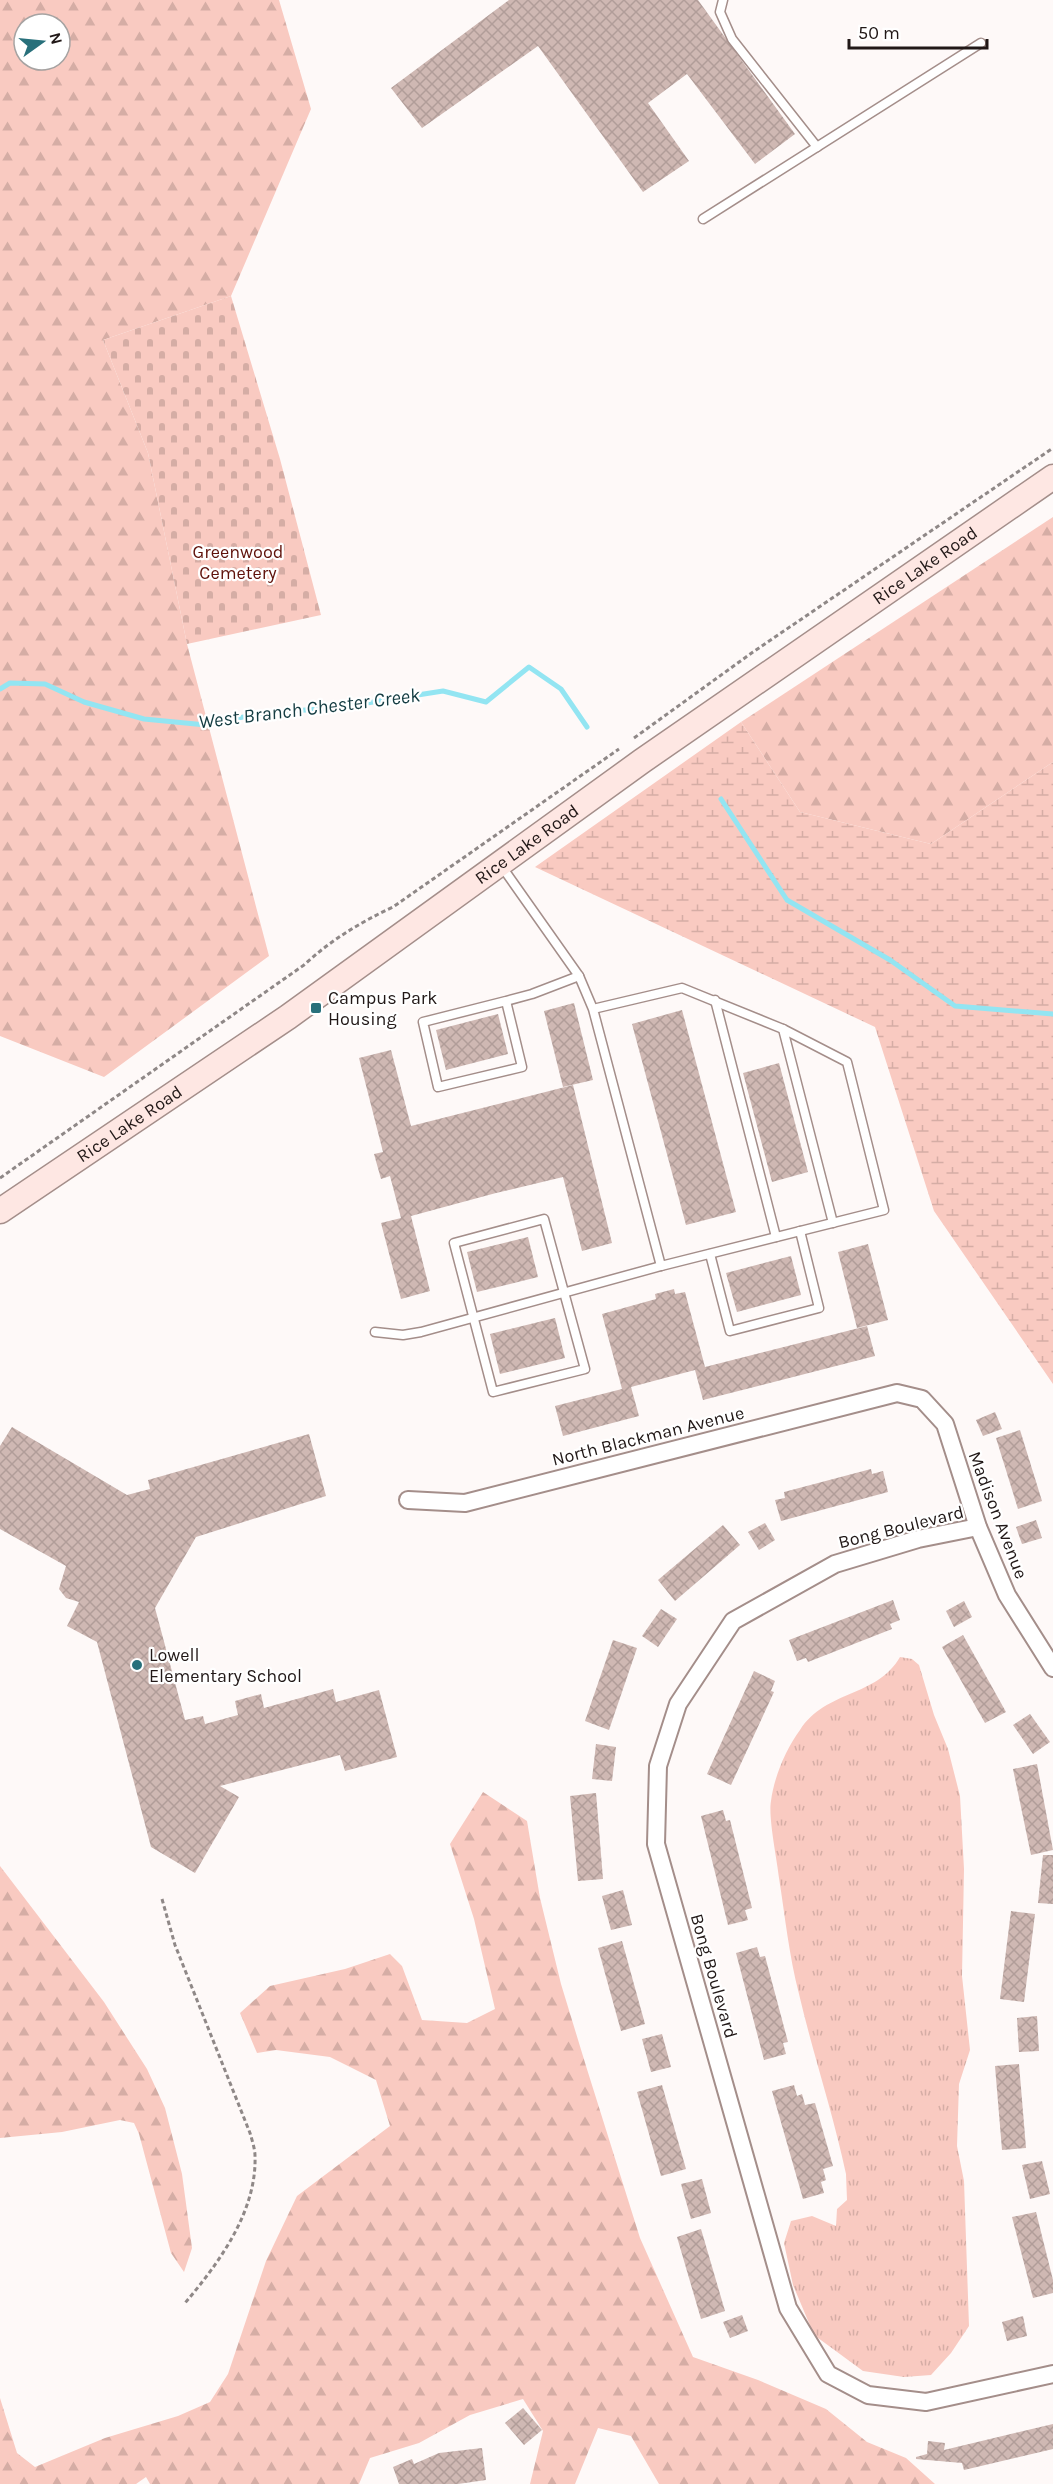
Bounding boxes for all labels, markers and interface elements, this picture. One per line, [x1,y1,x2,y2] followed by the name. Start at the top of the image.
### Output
[12,12,72,72] north arrow
[849,12,987,50] scale bar
[858,22,900,44] text: 50 m
[45,30,67,46] text: N
[868,522,982,609] street label: Rice Lake Road
[193,541,283,584] park label: Greenwood Cemetery
[197,683,422,734] water label: West Branch Chester Creek
[471,799,583,889] street label: Rice Lake Road
[328,987,437,1030] place label: Campus Park Housing
[309,1001,323,1015] marker: Campus Park Housing
[72,1080,186,1167] street label: Rice Lake Road
[550,1401,746,1471] street label: North Blackman Avenue
[964,1448,1032,1582] street label: Madison Avenue
[836,1501,966,1553] street label: Bong Boulevard
[149,1644,302,1687] place label: Lowell Elementary School
[130,1658,144,1672] marker: Lowell Elementary School
[686,1911,742,2041] street label: Bong Boulevard

